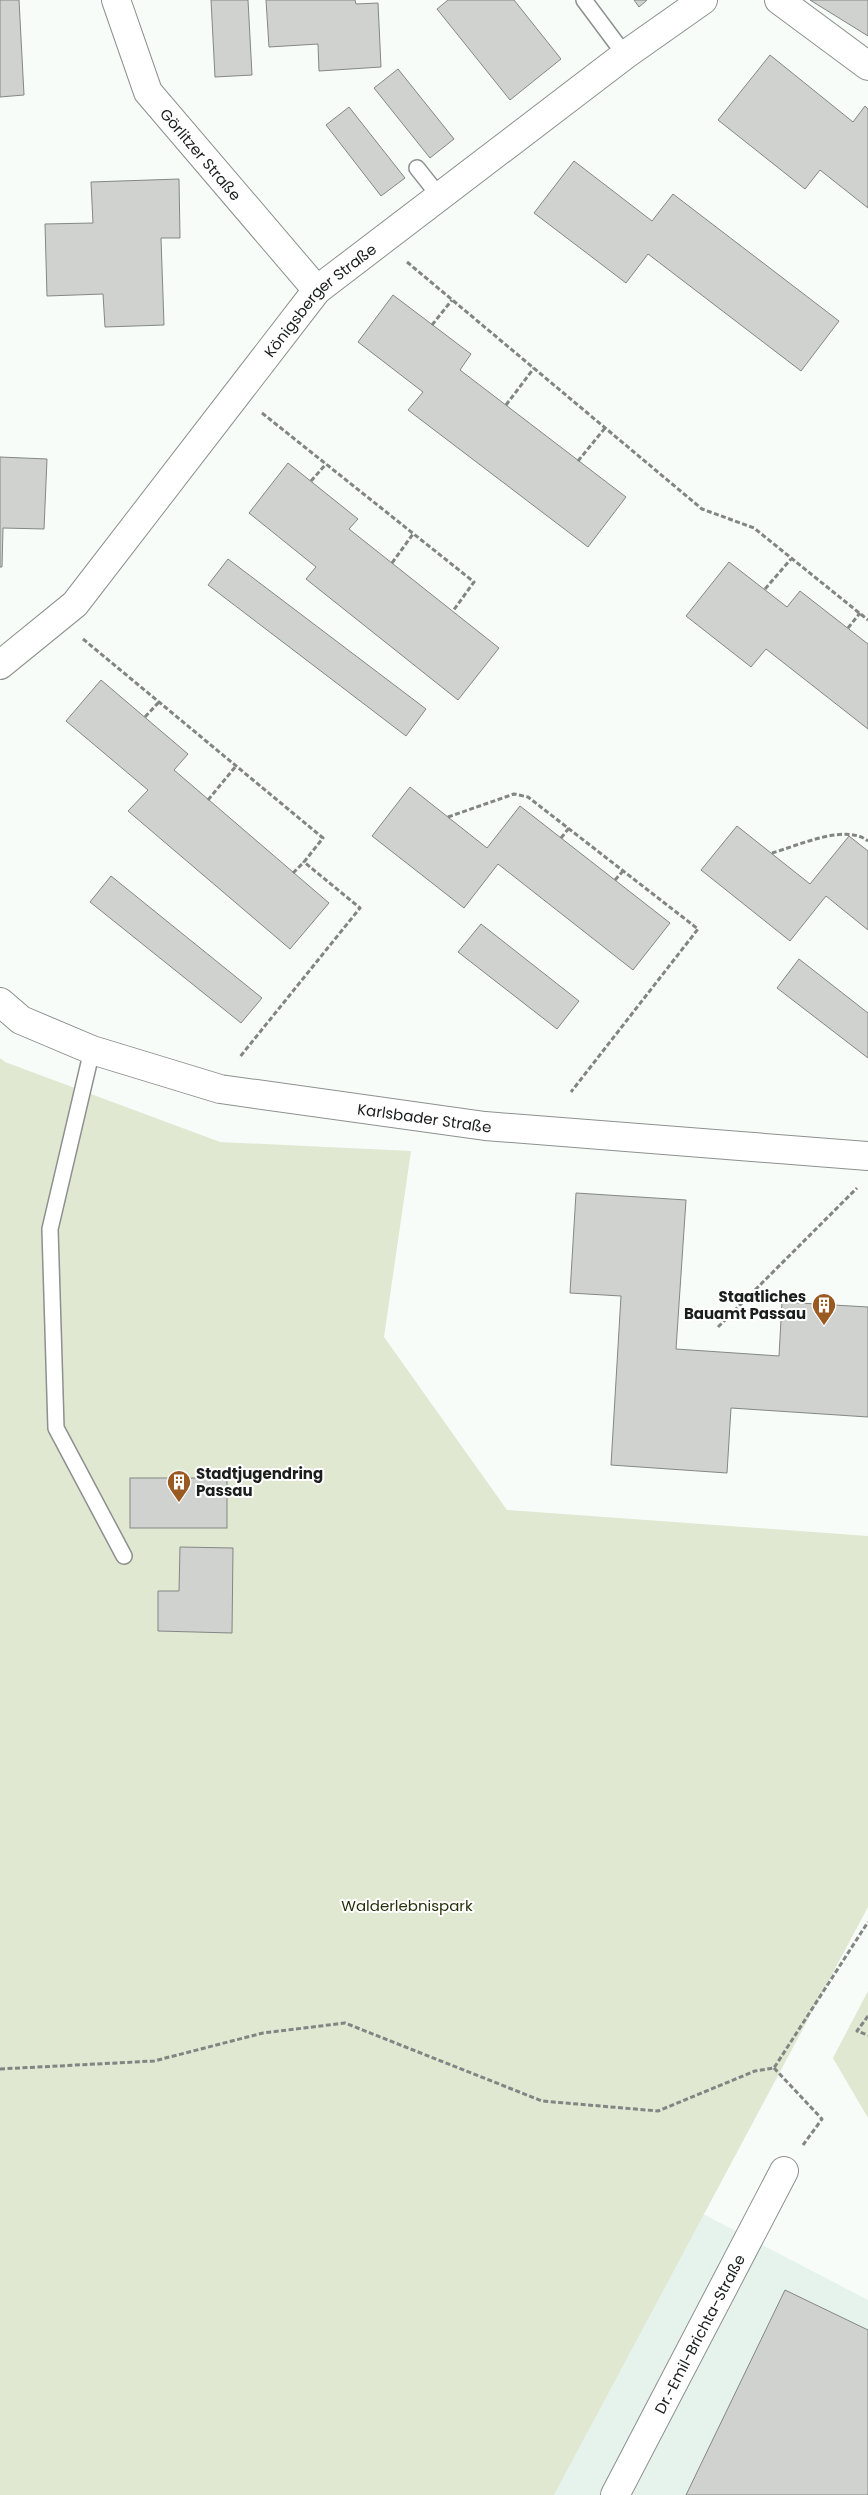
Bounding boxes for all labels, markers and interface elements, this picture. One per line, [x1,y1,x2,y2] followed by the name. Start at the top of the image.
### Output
[156,103,246,205] street label: Görlitzer Straße
[259,238,380,361] street label: Königsberger Straße
[356,1098,492,1137] street label: Karlsbader Straße
[684,1286,806,1324] place label: Staatliches Bauamt Passau
[811,1292,837,1326] building icon: Staatliches Bauamt Passau
[196,1463,323,1501] place label: Stadtjugendring Passau
[166,1469,192,1503] building icon: Stadtjugendring Passau
[341,1895,473,1916] park label: Walderlebnispark
[649,2250,749,2417] street label: Dr.-Emil-Brichta-Straße

